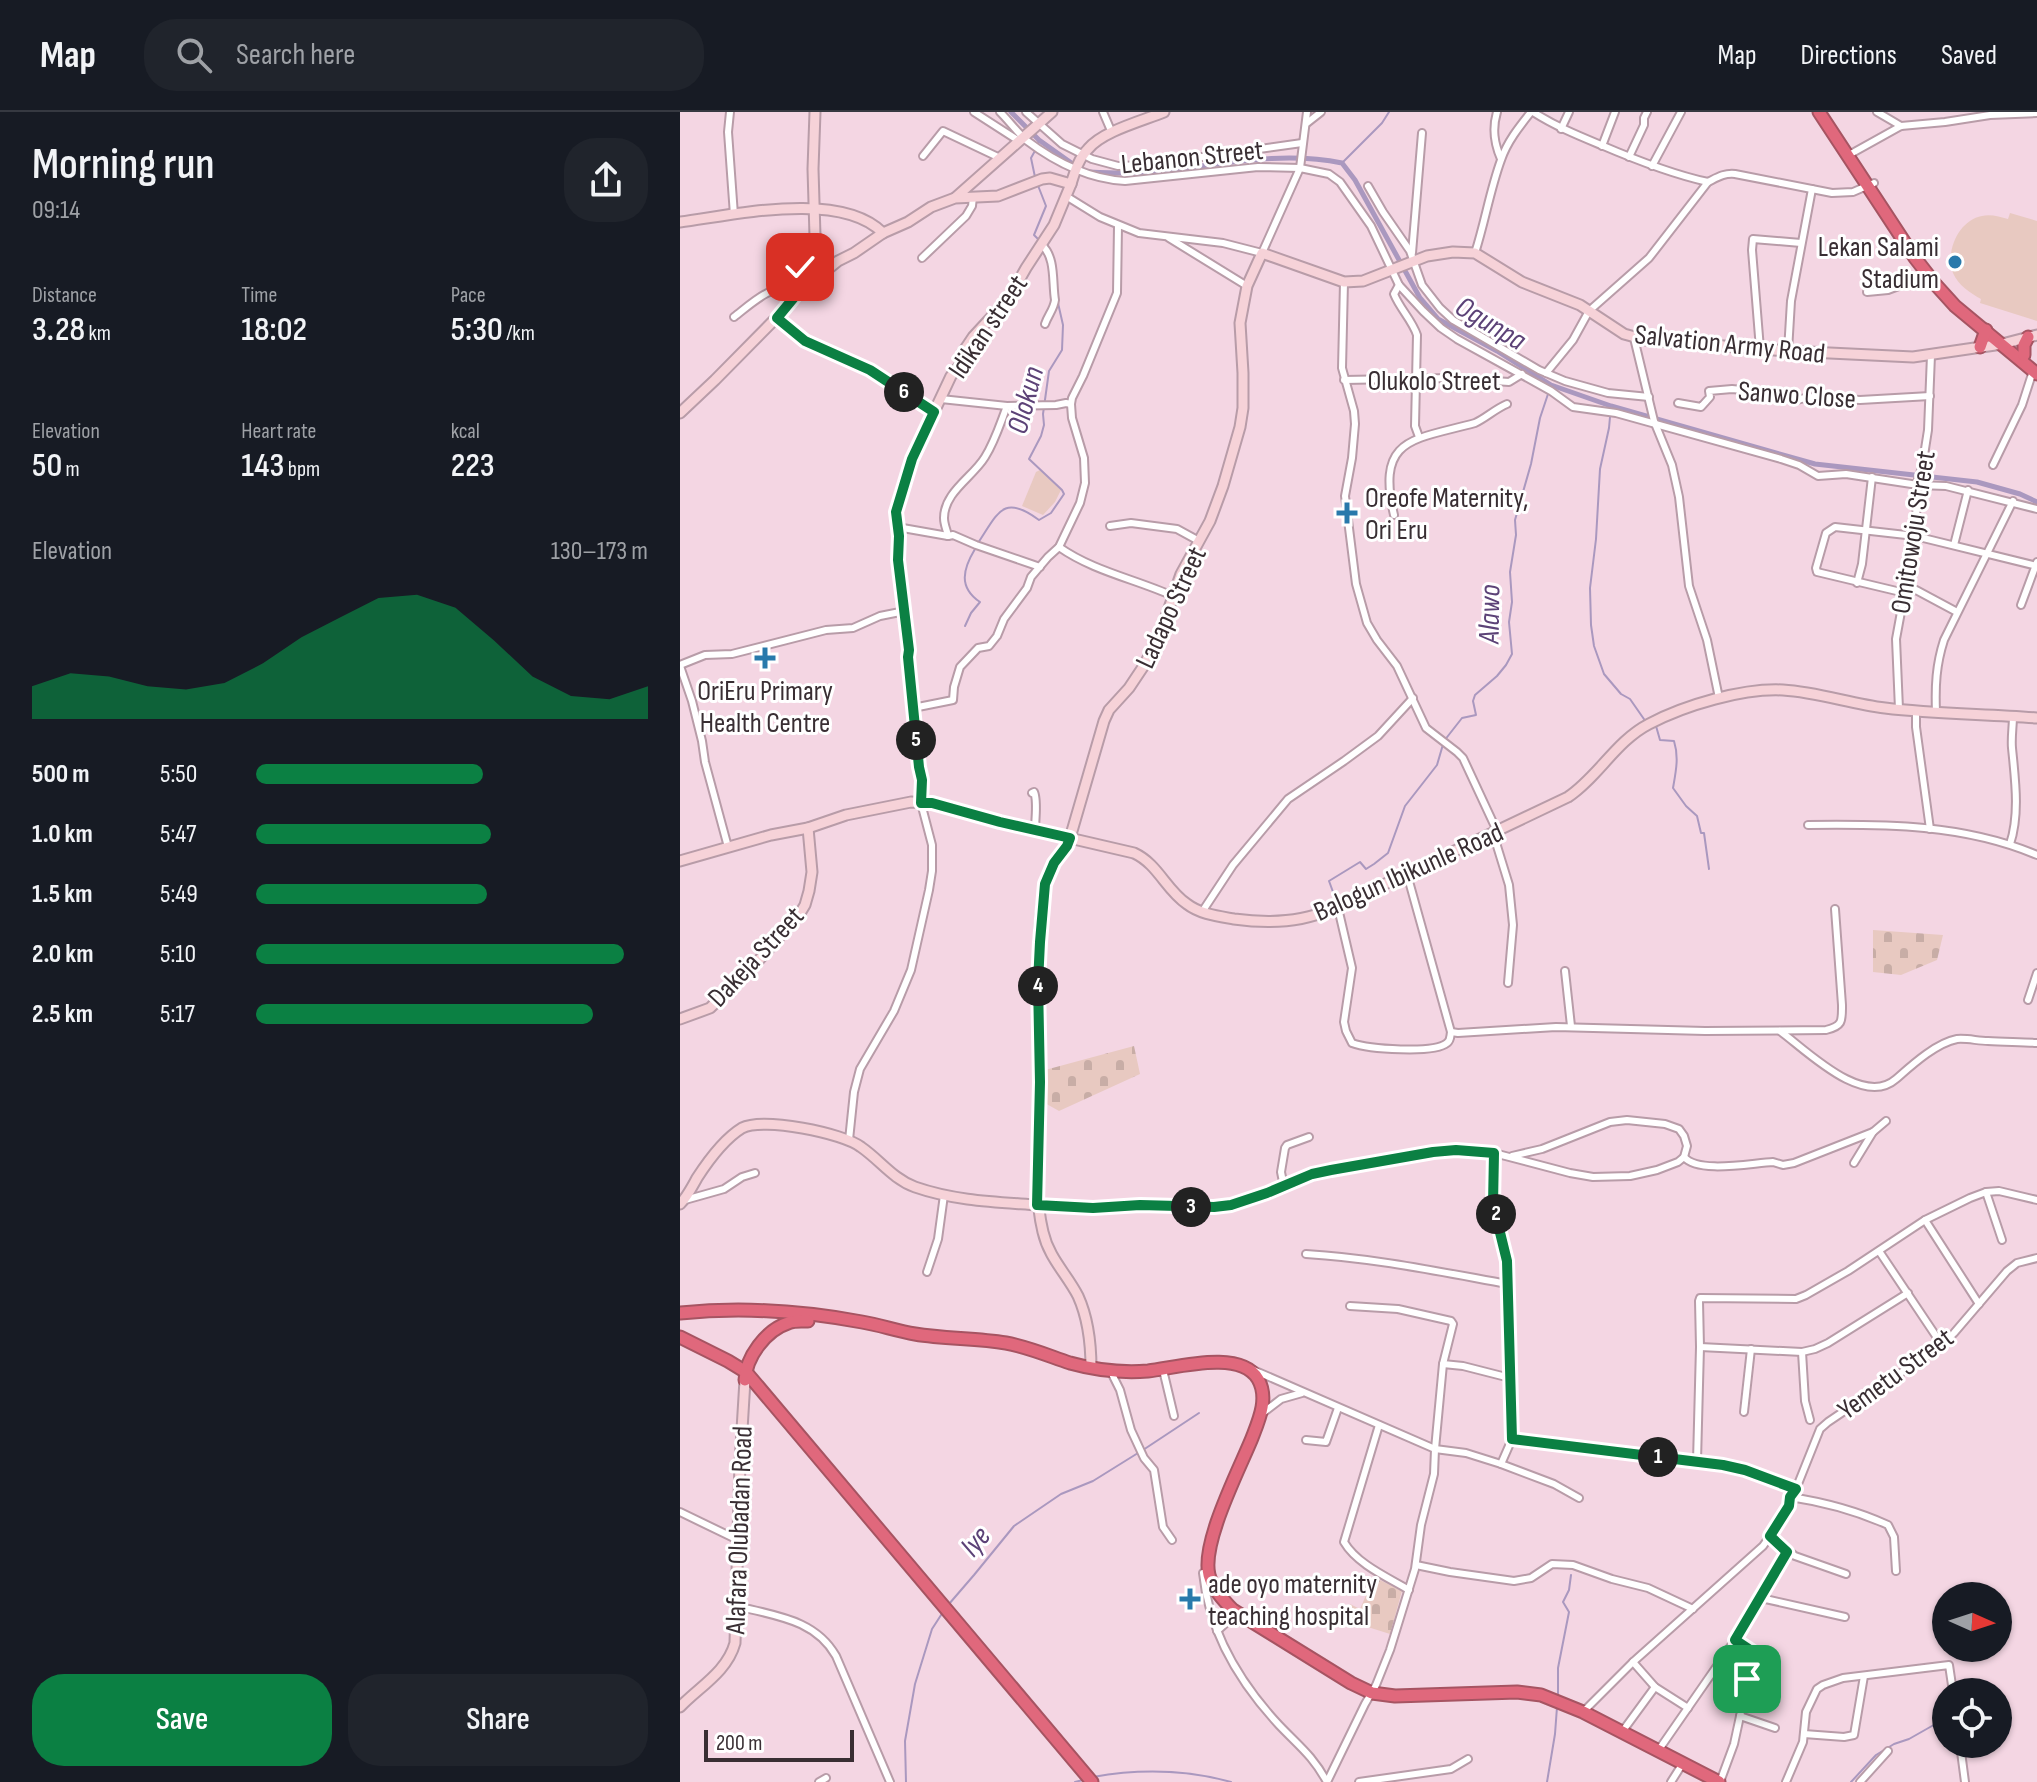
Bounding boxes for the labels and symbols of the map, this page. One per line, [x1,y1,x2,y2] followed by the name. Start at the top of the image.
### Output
[1119,134,1265,181] street label: Lebanon Street
[1818,231,1939,296] place label: Lekan Salami Stadium
[766,233,834,301] pin
[1946,253,1964,271] marker: Lekan Salami Stadium
[942,269,1035,385] street label: Idikan street
[1449,289,1532,359] water label: Ogunpa
[1633,318,1827,371] street label: Salvation Army Road
[1000,363,1052,438] water label: Olokun
[1368,365,1500,398] street label: Olukolo Street
[884,372,924,412] pin: 6
[1737,375,1857,416] street label: Sanwo Close
[1884,449,1943,616] street label: Omitowoju Street
[1365,482,1528,547] place label: Oreofe Maternity, Ori Eru
[1336,502,1358,524] marker: Oreofe Maternity, Ori Eru
[1129,542,1214,674] street label: Ladapo Street
[1471,584,1509,645] water label: Alawo
[754,647,776,669] marker: OriEru Primary Health Centre
[697,675,833,740] place label: OriEru Primary Health Centre
[896,720,936,760] pin: 5
[1309,816,1508,929] street label: Balogun Ibikunle Road
[701,900,811,1014] street label: Dakeja Street
[1018,966,1058,1006] pin: 4
[1171,1187,1211,1227] pin: 3
[1476,1194,1516,1234] pin: 2
[1832,1321,1960,1427] street label: Yemetu Street
[719,1425,760,1636] street label: Alafara Olubadan Road
[1638,1437,1678,1477] pin: 1
[953,1519,999,1564] water label: Iye
[1208,1568,1377,1633] place label: ade oyo maternity teaching hospital
[1932,1582,2012,1662] north arrow
[1179,1588,1201,1610] marker: ade oyo maternity teaching hospital
[1713,1645,1781,1713] pin
[704,1726,854,1762] scale bar

